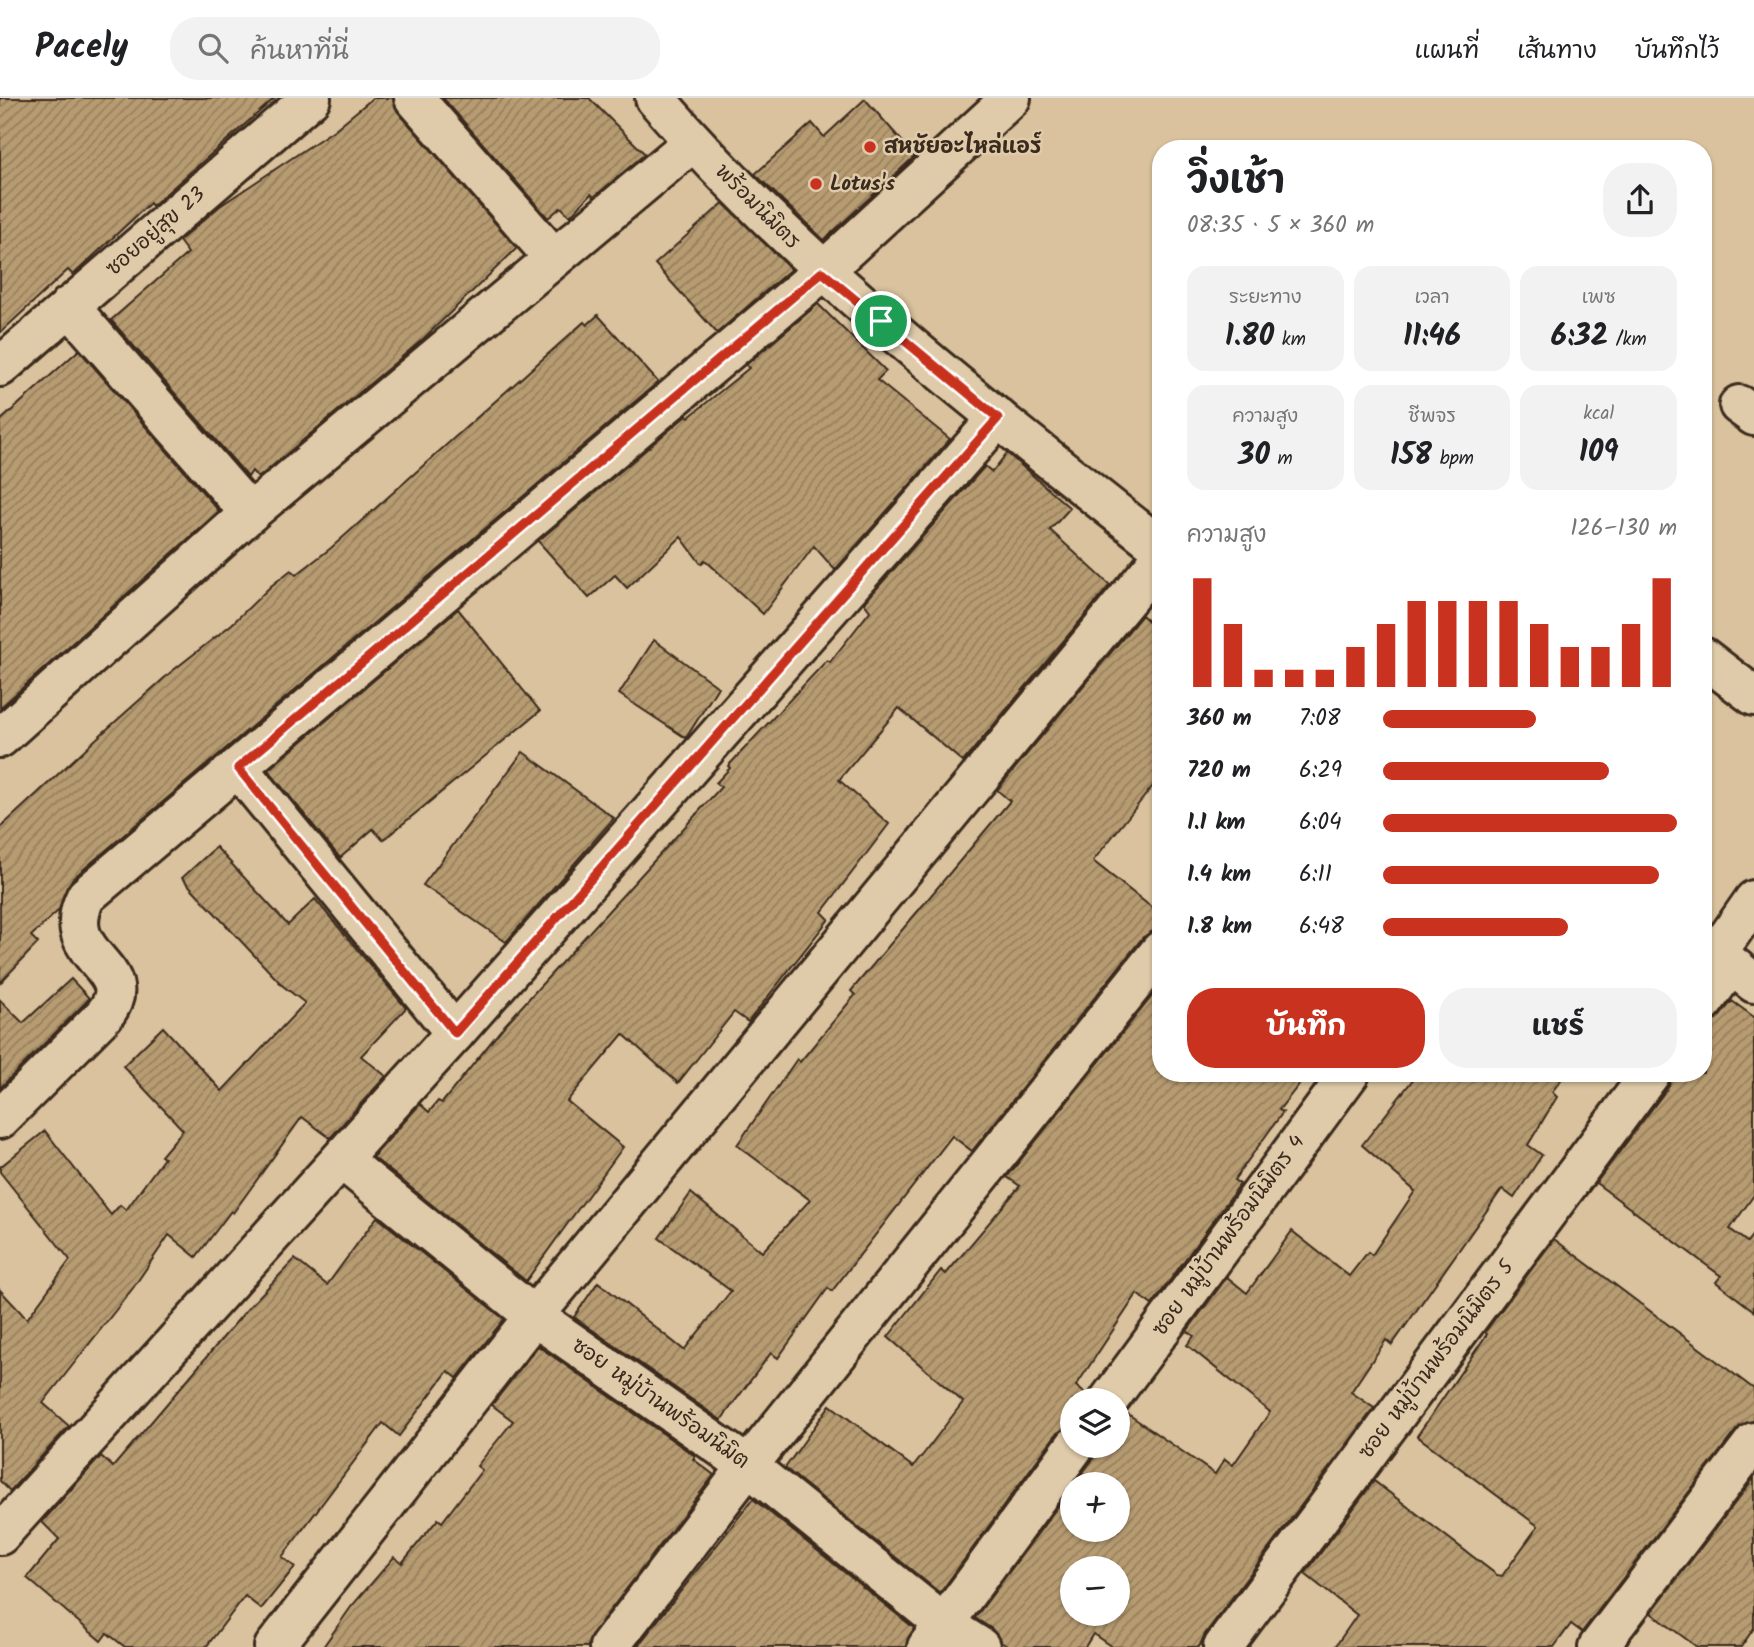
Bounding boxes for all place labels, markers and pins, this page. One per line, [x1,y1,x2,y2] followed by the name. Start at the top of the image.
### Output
[884,131,1042,164] place label: สหชัยอะไหล่แอร์
[862,139,878,155] marker: สหชัยอะไหล่แอร์
[830,168,895,201] place label: Lotus's
[808,176,824,192] marker: Lotus's
[851,291,911,351] pin

